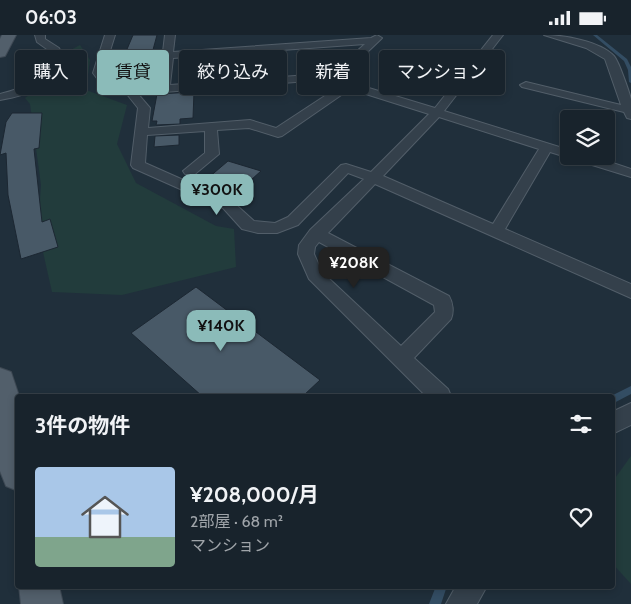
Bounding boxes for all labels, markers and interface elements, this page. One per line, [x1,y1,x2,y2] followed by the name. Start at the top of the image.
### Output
[25,6,77,29] text: 06:03
[15,50,87,95] chip: 購入
[97,50,169,95] chip: 賃貸
[179,50,287,95] chip: 絞り込み
[297,50,369,95] chip: 新着
[379,50,505,95] chip: マンション
[560,110,615,165] map controls
[560,110,615,165] button: layers
[182,173,252,216] pin: ¥300K
[192,180,242,199] text: ¥300K
[319,247,389,289] pin: ¥208K
[329,253,379,272] text: ¥208K
[186,309,256,352] pin: ¥140K
[198,316,244,335] text: ¥140K
[567,410,595,438] icon: filters
[35,413,130,438] text: 3件の物件
[190,482,319,507] text: ¥208,000/月
[75,487,135,547] icon: home
[567,503,595,531] icon: heart
[190,512,283,531] text: 2部屋 · 68 m²
[190,536,270,555] text: マンション

